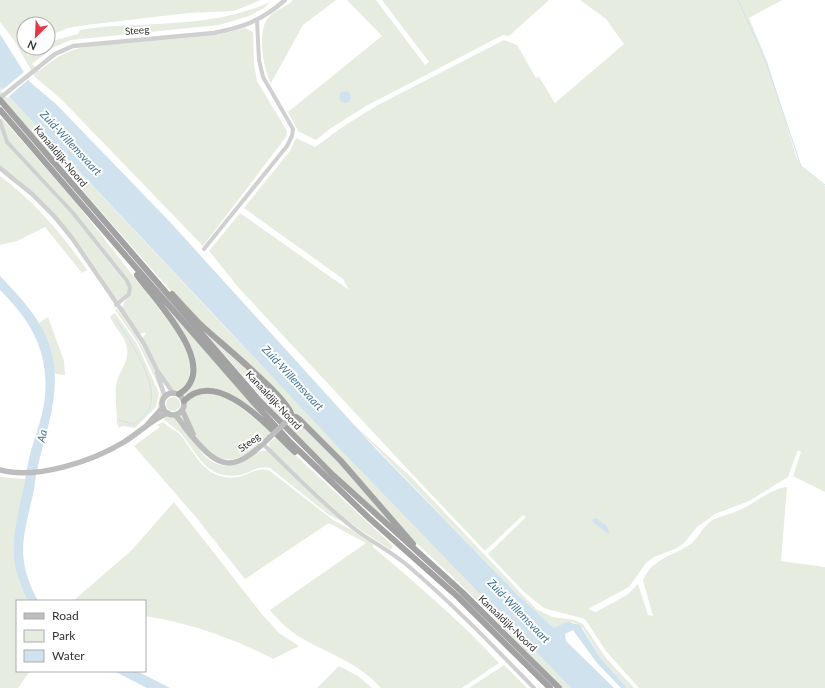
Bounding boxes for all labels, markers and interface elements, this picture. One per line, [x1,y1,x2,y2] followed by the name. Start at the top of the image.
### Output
[16,16,56,56] north arrow
[124,23,150,37] street label: Steeg
[25,38,38,53] text: N
[37,107,105,178] water label: Zuid-Willemsvaart
[32,123,90,189] street label: Kanaaldijk-Noord
[259,342,327,413] water label: Zuid-Willemsvaart
[244,368,304,432] street label: Kanaaldijk-Noord
[34,428,49,444] water label: Aa
[236,430,262,454] street label: Steeg
[485,575,553,645] water label: Zuid-Willemsvaart
[476,592,540,654] street label: Kanaaldijk-Noord
[16,600,146,672] legend
[52,608,79,623] text: Road
[52,628,76,643] text: Park
[52,648,85,663] text: Water

